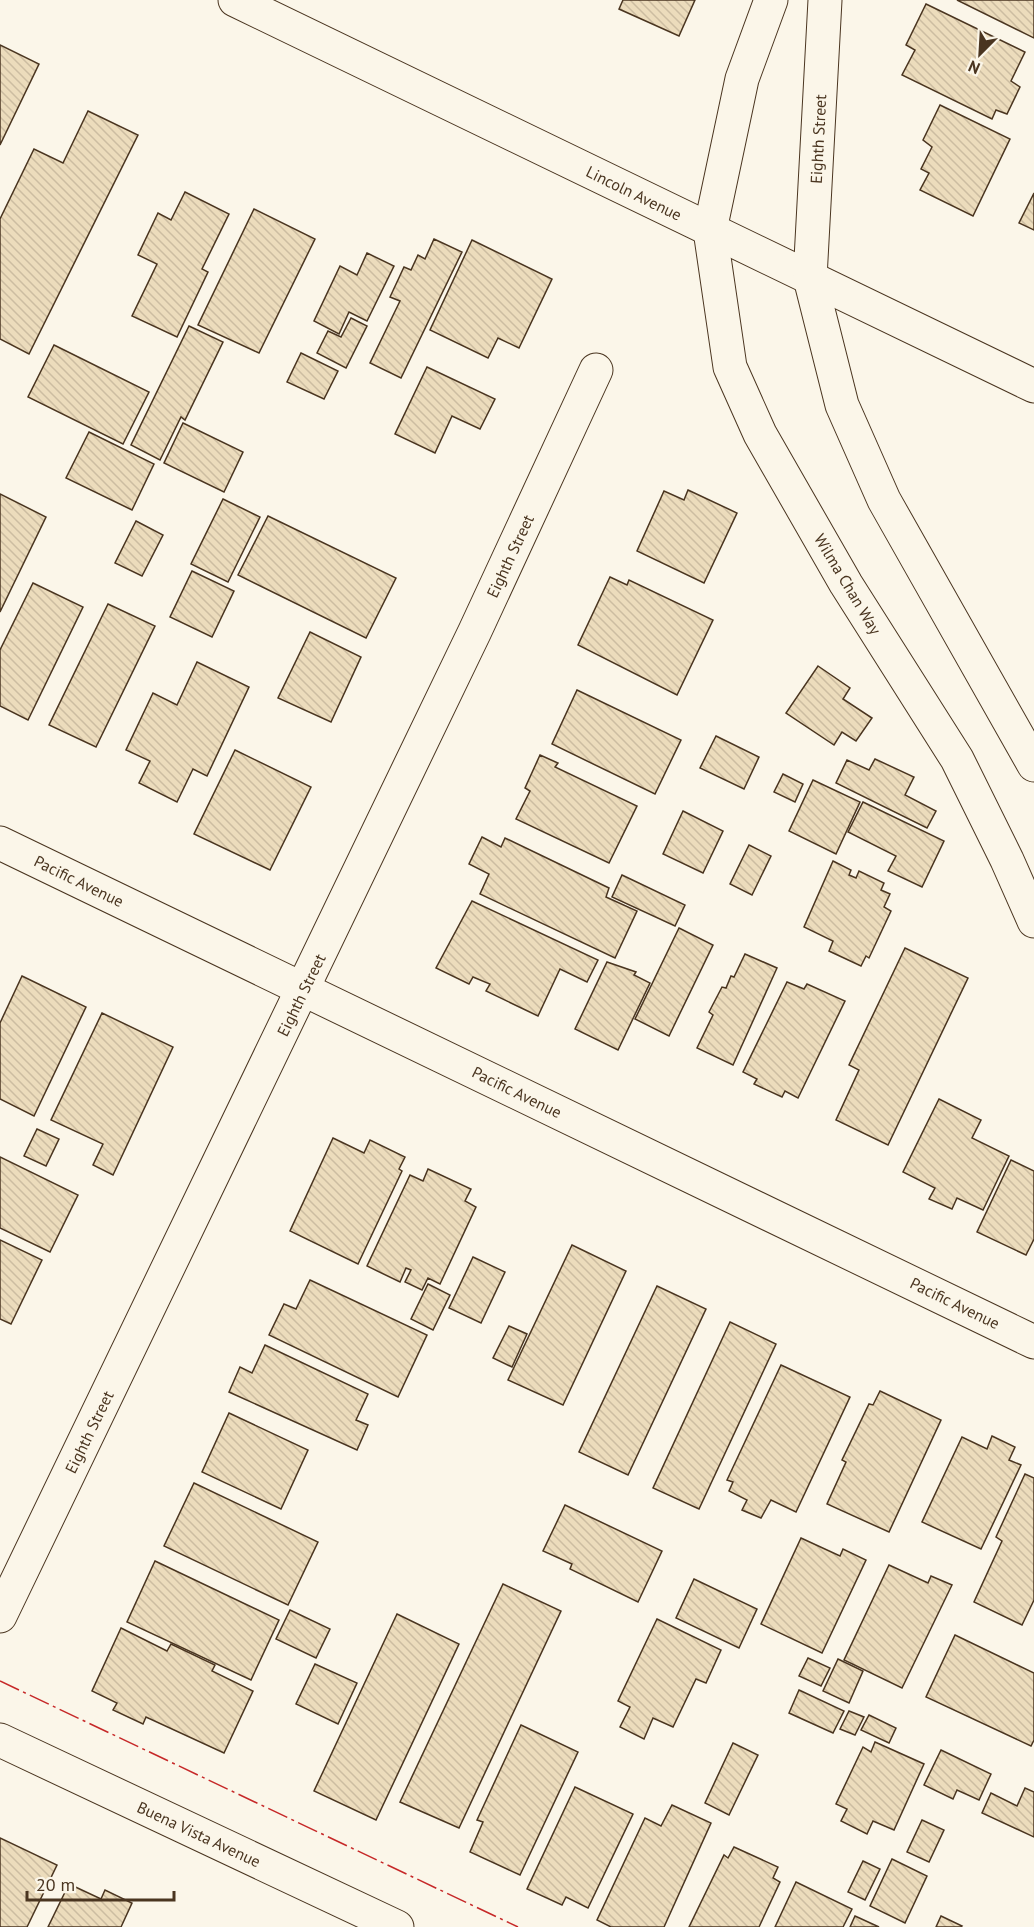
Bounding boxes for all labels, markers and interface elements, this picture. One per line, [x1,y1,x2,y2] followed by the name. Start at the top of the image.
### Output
[950,24,1010,84] north arrow
[965,56,983,79] text: N
[806,93,830,184] street label: Eighth Street
[583,161,685,225] street label: Lincoln Avenue
[482,511,538,601] street label: Eighth Street
[810,530,886,638] street label: Wilma Chan Way
[31,851,127,911] street label: Pacific Avenue
[272,950,330,1040] street label: Eighth Street
[469,1062,565,1122] street label: Pacific Avenue
[907,1273,1003,1333] street label: Pacific Avenue
[60,1387,118,1477] street label: Eighth Street
[134,1797,264,1871] street label: Buena Vista Avenue
[27,1864,174,1902] scale bar
[36,1873,75,1896] text: 20 m

